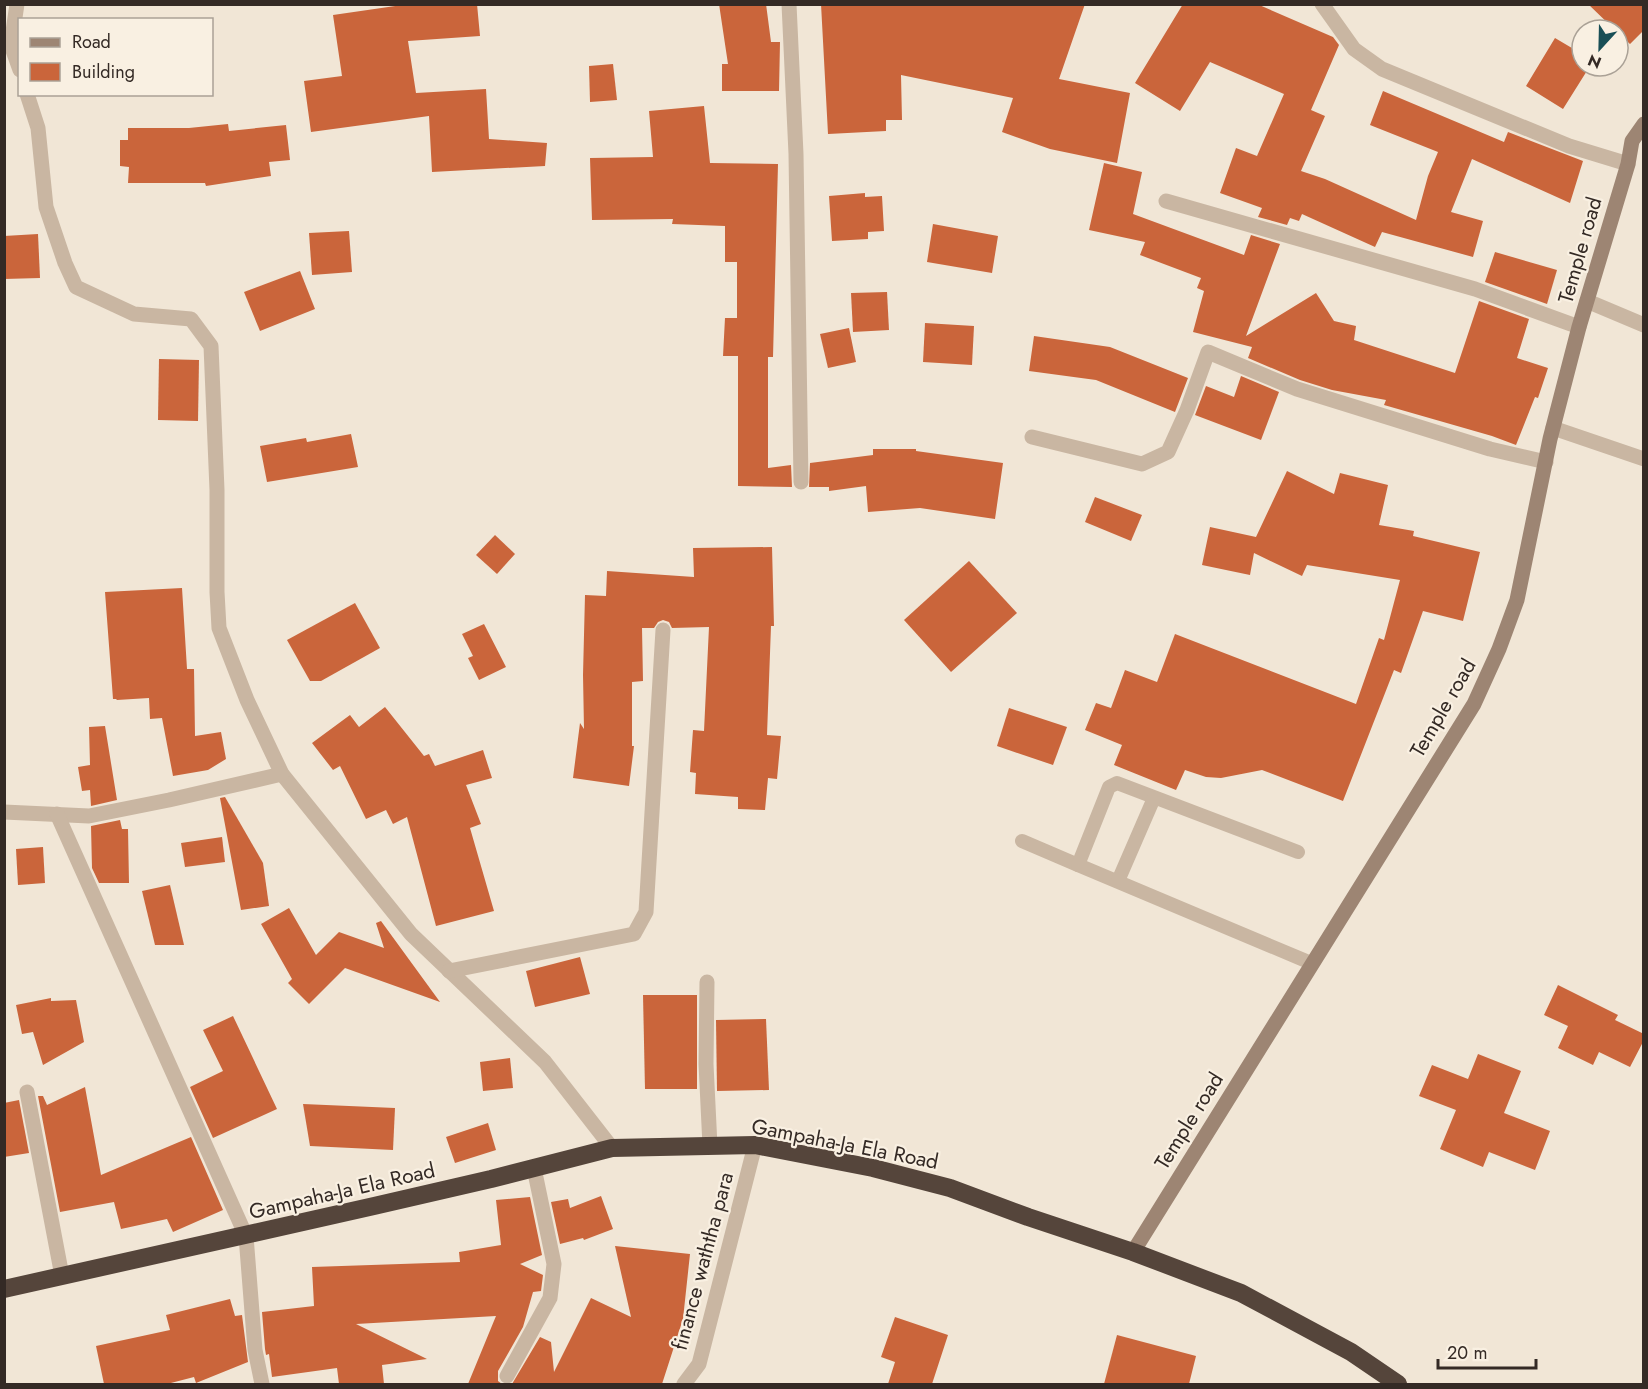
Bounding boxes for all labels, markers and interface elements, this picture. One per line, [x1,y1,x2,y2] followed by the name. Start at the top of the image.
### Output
[18,18,213,96] legend
[1570,18,1630,78] north arrow
[72,29,111,55] text: Road
[1584,48,1605,74] text: N
[72,59,135,85] text: Building
[1551,193,1609,307] street label: Temple road
[1403,653,1483,763] street label: Temple road
[1147,1067,1231,1175] street label: Temple road
[749,1111,941,1177] street label: Gampaha-Ja Ela Road
[246,1155,438,1227] street label: Gampaha-Ja Ela Road
[665,1169,741,1353] street label: finance waththa para
[1438,1332,1536,1370] scale bar
[1447,1340,1487,1366] text: 20 m

